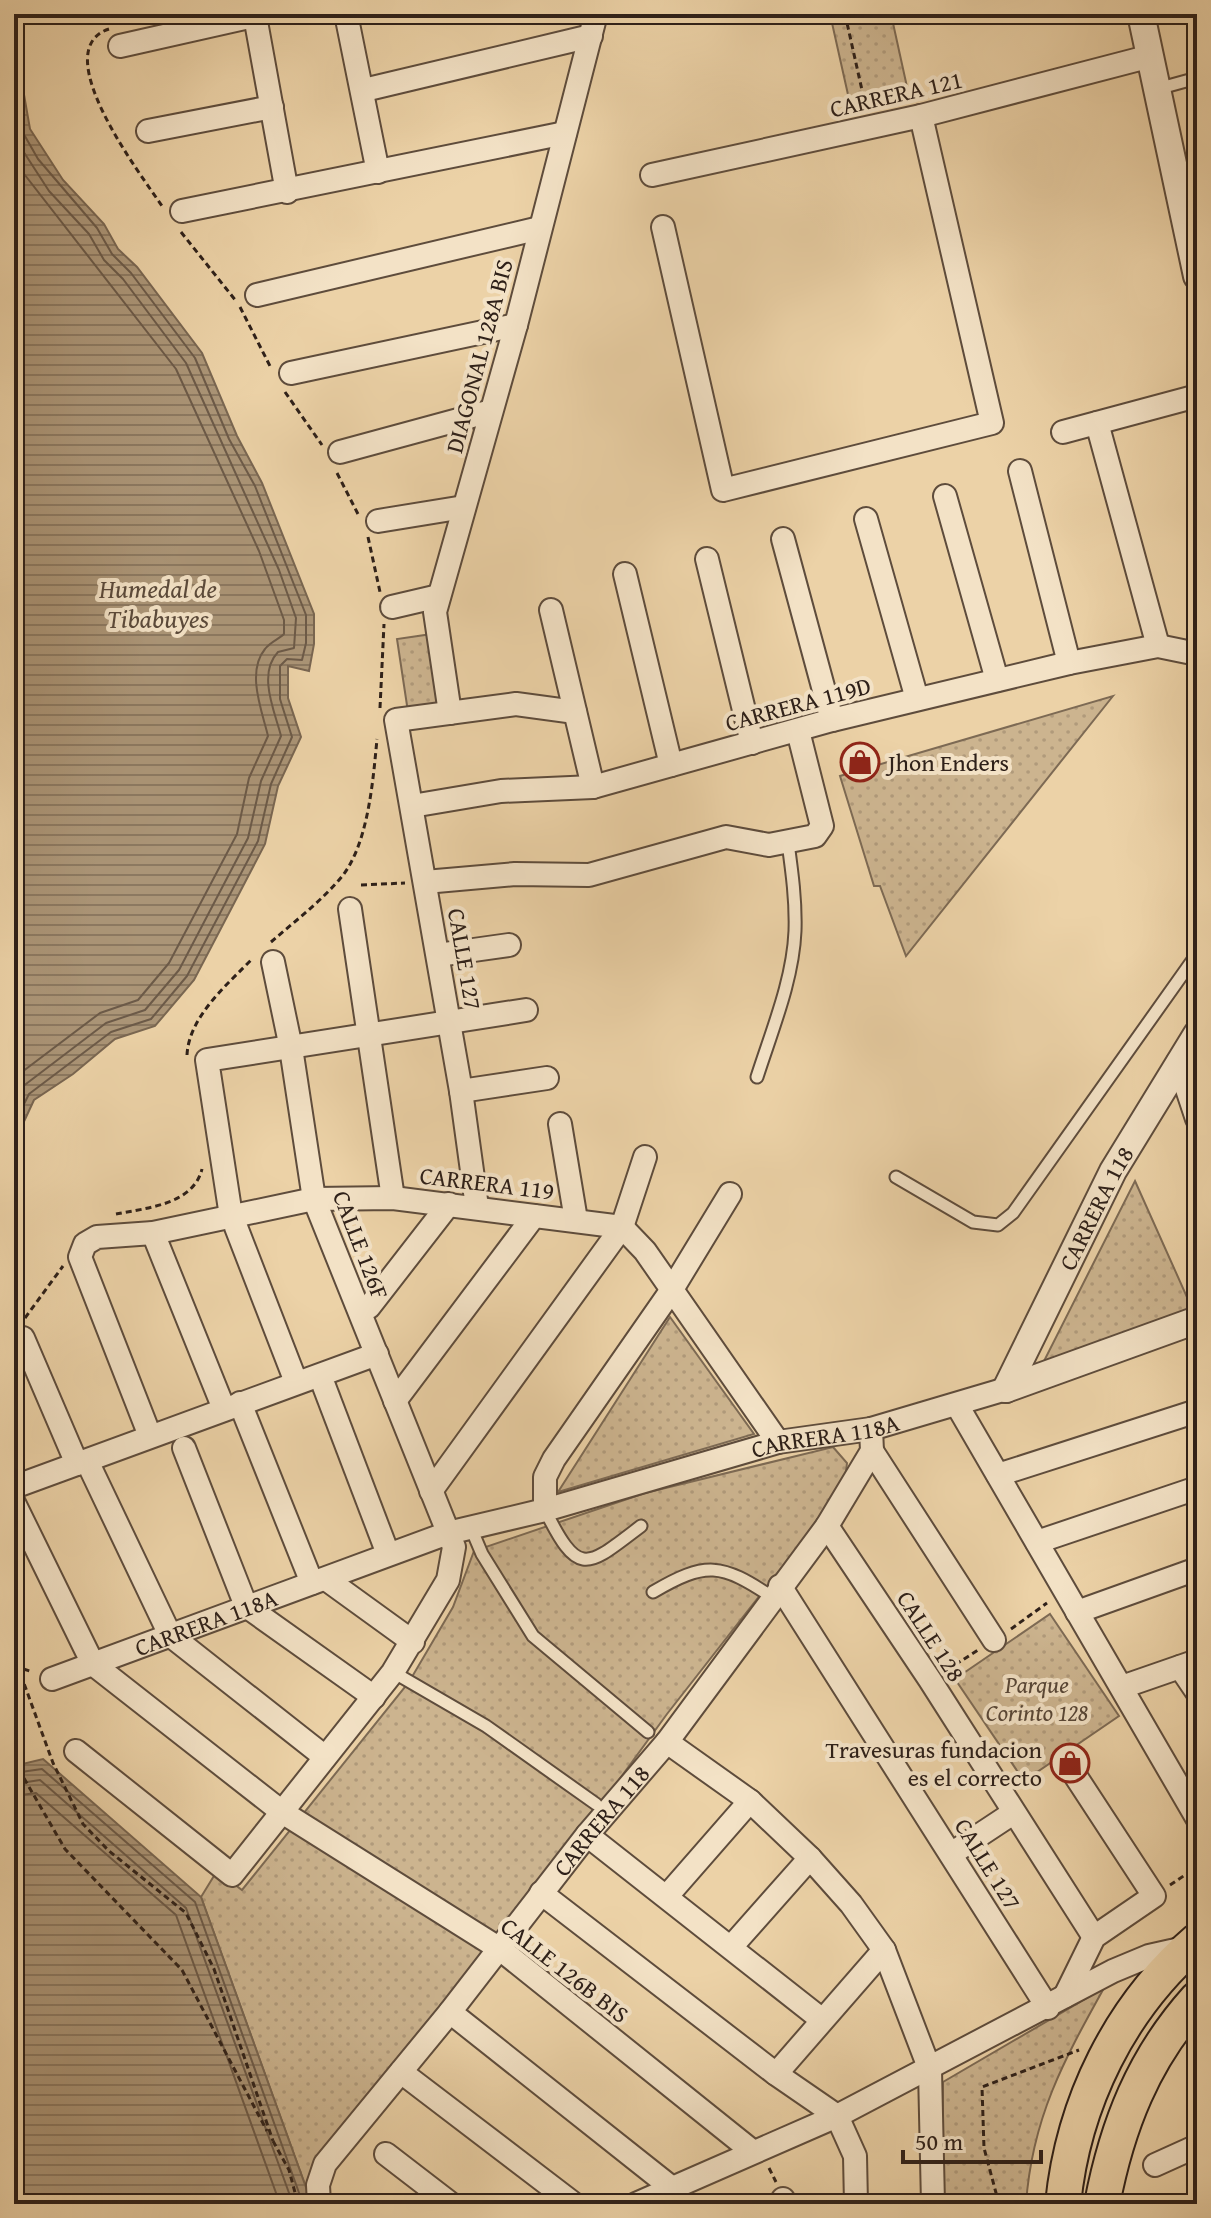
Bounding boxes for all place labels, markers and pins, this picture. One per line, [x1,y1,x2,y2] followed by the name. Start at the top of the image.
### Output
[839,741,881,783] shop icon: Jhon Enders
[885,745,1009,780] place label: Jhon Enders
[826,1732,1043,1795] place label: Travesuras fundacion es el correcto
[1049,1742,1091,1784] shop icon: Travesuras fundacion es el correcto

